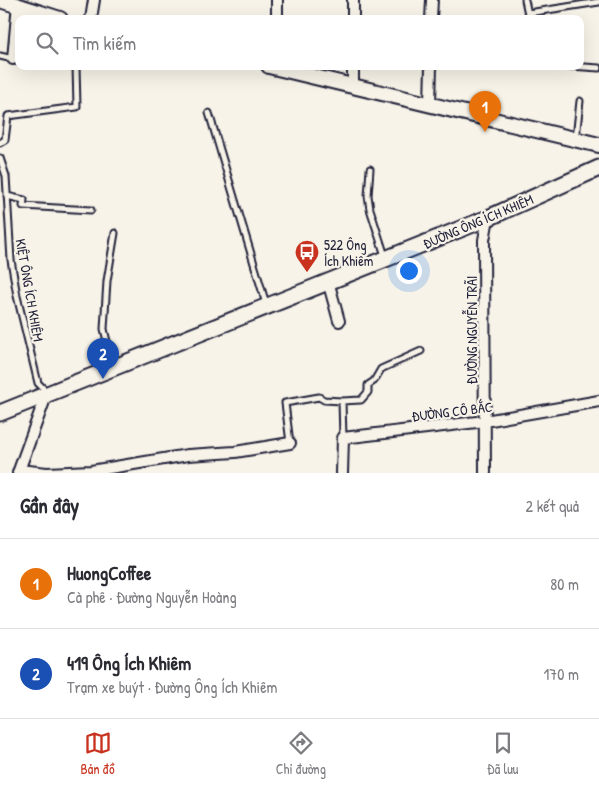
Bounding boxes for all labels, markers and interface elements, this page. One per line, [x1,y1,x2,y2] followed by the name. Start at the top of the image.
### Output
[15,15,584,70] search box
[33,29,61,57] icon: search
[73,30,136,56] text: Tìm kiếm
[469,91,501,132] pin: 1
[420,189,536,253] street label: ĐƯỜNG ÔNG ÍCH KHIÊM
[324,235,373,270] place label: 522 Ông Ích Khiêm
[12,237,48,343] street label: KIỆT ÔNG ÍCH KHIÊM
[294,239,320,273] bus stop icon: 522 Ông Ích Khiêm
[396,258,422,284] your location
[462,276,481,384] street label: ĐƯỜNG NGUYỄN TRÃI
[87,338,119,379] pin: 2
[411,397,494,425] street label: ĐƯỜNG CÔ BẮC
[20,491,79,520] text: Gần đây
[526,495,579,517] text: 2 kết quả
[67,560,151,586] text: HuongCoffee
[33,573,39,595] text: 1
[550,573,579,595] text: 80 m
[67,586,237,608] text: Cà phê · Đường Nguyễn Hoàng
[67,650,191,676] text: 419 Ông Ích Khiêm
[32,663,40,685] text: 2
[544,663,579,685] text: 170 m
[67,676,277,698] text: Trạm xe buýt · Đường Ông Ích Khiêm
[81,729,115,778] tab: Bản đồ
[276,729,326,778] tab: Chỉ đường
[487,729,518,778] tab: Đã lưu

